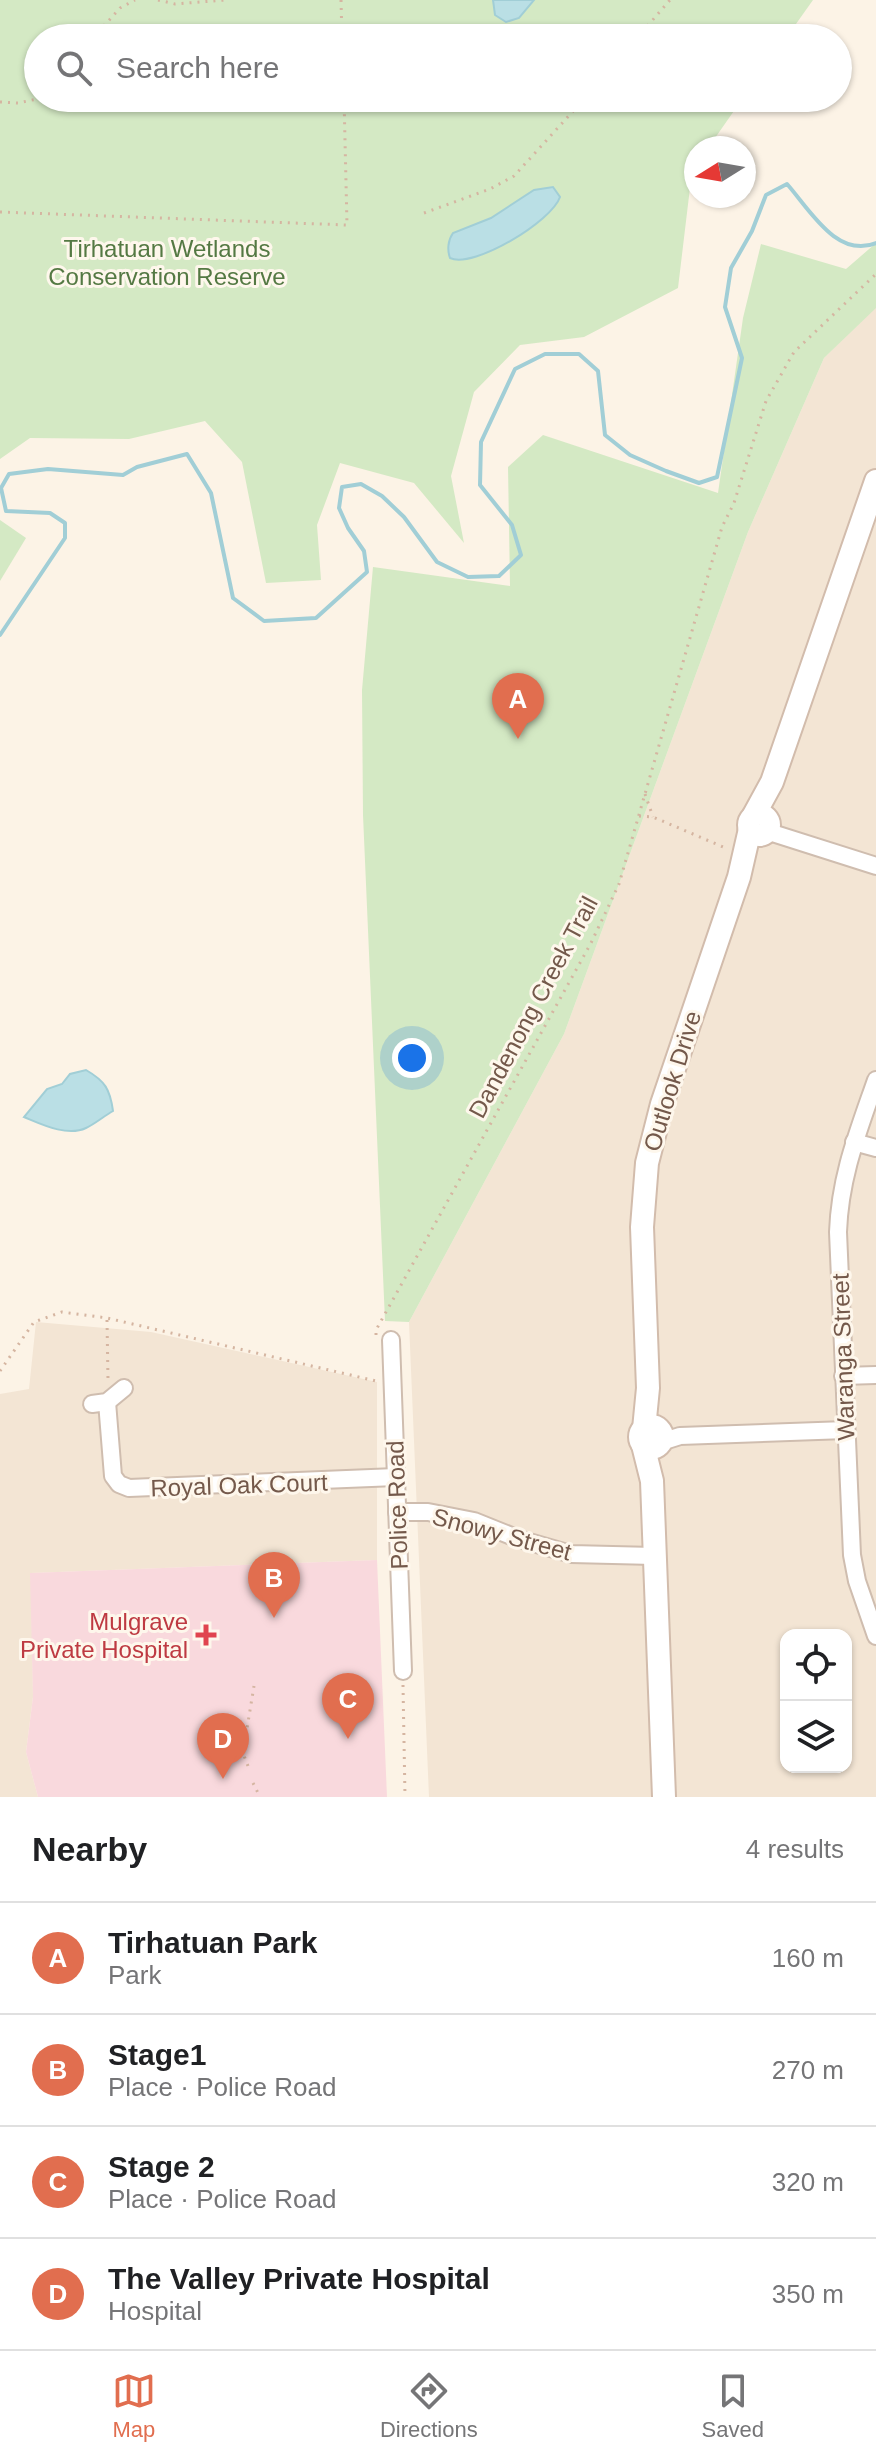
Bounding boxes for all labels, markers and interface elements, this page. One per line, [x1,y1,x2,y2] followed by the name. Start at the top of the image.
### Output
[24,24,852,112] search box
[52,46,96,90] icon: search
[116,51,279,84] text: Search here
[684,136,756,208] north arrow
[48,235,286,290] park label: Tirhatuan Wetlands Conservation Reserve
[492,673,544,739] pin: A
[463,892,603,1122] street label: Dandenong Creek Trail
[638,1008,706,1154] street label: Outlook Drive
[392,1038,432,1078] your location
[827,1273,859,1441] street label: Waranga Street
[381,1440,413,1570] street label: Police Road
[150,1468,328,1502] street label: Royal Oak Court
[430,1502,575,1566] street label: Snowy Street
[248,1552,300,1618] pin: B
[20,1608,188,1663] place label: Mulgrave Private Hospital
[195,1624,217,1646] marker: Mulgrave Private Hospital
[780,1629,852,1773] map controls
[780,1629,852,1701] button: locate
[322,1673,374,1739] pin: C
[780,1701,852,1773] button: layers
[197,1713,249,1779] pin: D
[32,1830,147,1868] text: Nearby
[746,1834,844,1864] text: 4 results
[108,1926,318,1959] text: Tirhatuan Park
[49,1943,67,1973] text: A
[772,1943,844,1973] text: 160 m
[108,1960,161,1990] text: Park
[108,2038,206,2071] text: Stage1
[49,2055,67,2085] text: B
[772,2055,844,2085] text: 270 m
[108,2072,336,2102] text: Place · Police Road
[108,2150,215,2183] text: Stage 2
[49,2167,67,2197] text: C
[772,2167,844,2197] text: 320 m
[108,2184,336,2214] text: Place · Police Road
[108,2262,490,2295] text: The Valley Private Hospital
[49,2279,67,2309] text: D
[772,2279,844,2309] text: 350 m
[108,2296,202,2326] text: Hospital
[112,2369,156,2443] tab: Map
[380,2369,478,2443] tab: Directions
[702,2369,764,2443] tab: Saved

